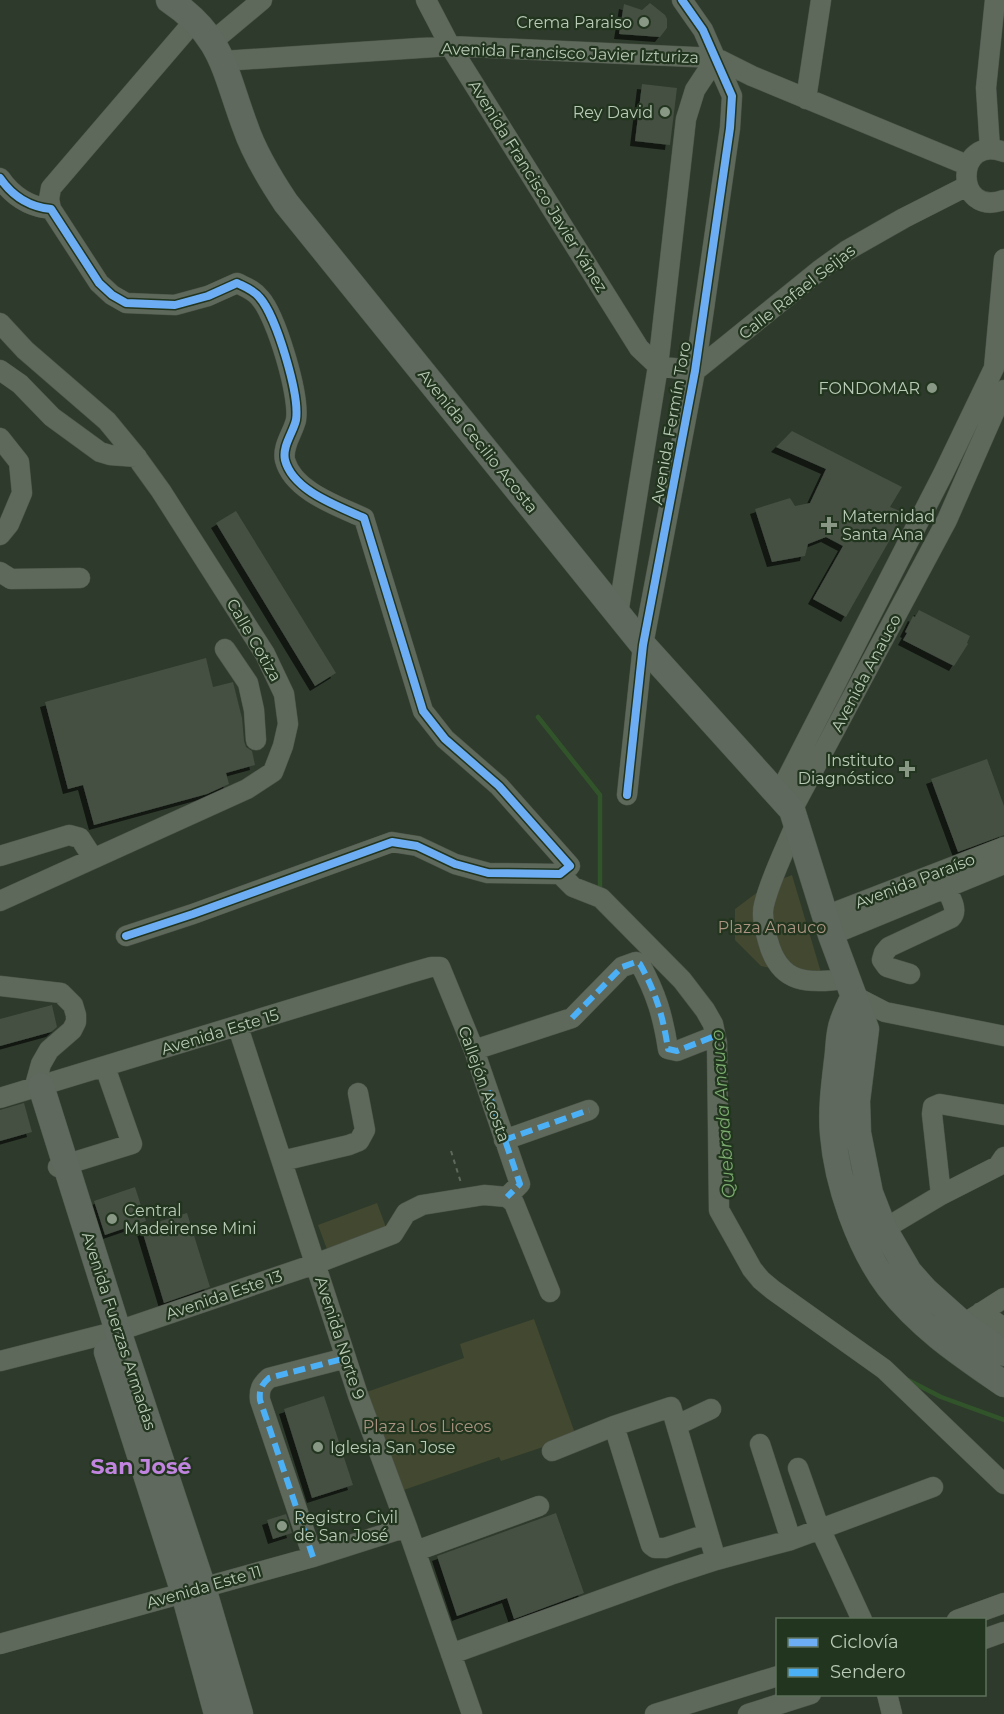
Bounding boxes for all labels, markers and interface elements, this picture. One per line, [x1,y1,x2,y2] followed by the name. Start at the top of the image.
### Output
[516,13,632,32] place label: Crema Paraiso
[637,15,651,29] marker: Crema Paraiso
[441,39,699,67] street label: Avenida Francisco Javier Izturiza
[465,76,611,296] street label: Avenida Francisco Javier Yánez
[573,103,653,122] place label: Rey David
[658,105,672,119] marker: Rey David
[735,241,859,343] street label: Calle Rafael Seijas
[647,340,695,506] street label: Avenida Fermín Toro
[414,365,542,517] street label: Avenida Cecilio Acosta
[819,379,920,398] place label: FONDOMAR
[925,381,939,395] marker: FONDOMAR
[842,507,935,544] place label: Maternidad Santa Ana
[820,516,838,534] marker: Maternidad Santa Ana
[223,595,285,685] street label: Calle Cotiza
[827,611,905,735] street label: Avenida Anauco
[798,751,894,788] place label: Instituto Diagnóstico
[898,760,916,778] marker: Instituto Diagnóstico
[852,849,978,913] street label: Avenida Paraíso
[718,918,826,937] park label: Plaza Anauco
[159,1005,281,1059] street label: Avenida Este 15
[454,1023,514,1145] street label: Callejón Acosta
[706,1029,740,1199] water label: Quebrada Anauco
[124,1201,257,1238] place label: Central Madeirense Mini
[105,1212,119,1226] marker: Central Madeirense Mini
[78,1229,160,1433] street label: Avenida Fuerzas Armadas
[163,1266,285,1324] street label: Avenida Este 13
[311,1274,369,1402] street label: Avenida Norte 9
[363,1417,491,1436] park label: Plaza Los Liceos
[330,1438,455,1457] place label: Iglesia San Jose
[311,1440,325,1454] marker: Iglesia San Jose
[91,1453,192,1480] district label: San José
[294,1508,398,1545] place label: Registro Civil de San José
[275,1519,289,1533] marker: Registro Civil de San José
[144,1562,264,1612] street label: Avenida Este 11
[776,1618,986,1696] legend
[830,1631,899,1653] text: Ciclovía
[830,1661,905,1683] text: Sendero

